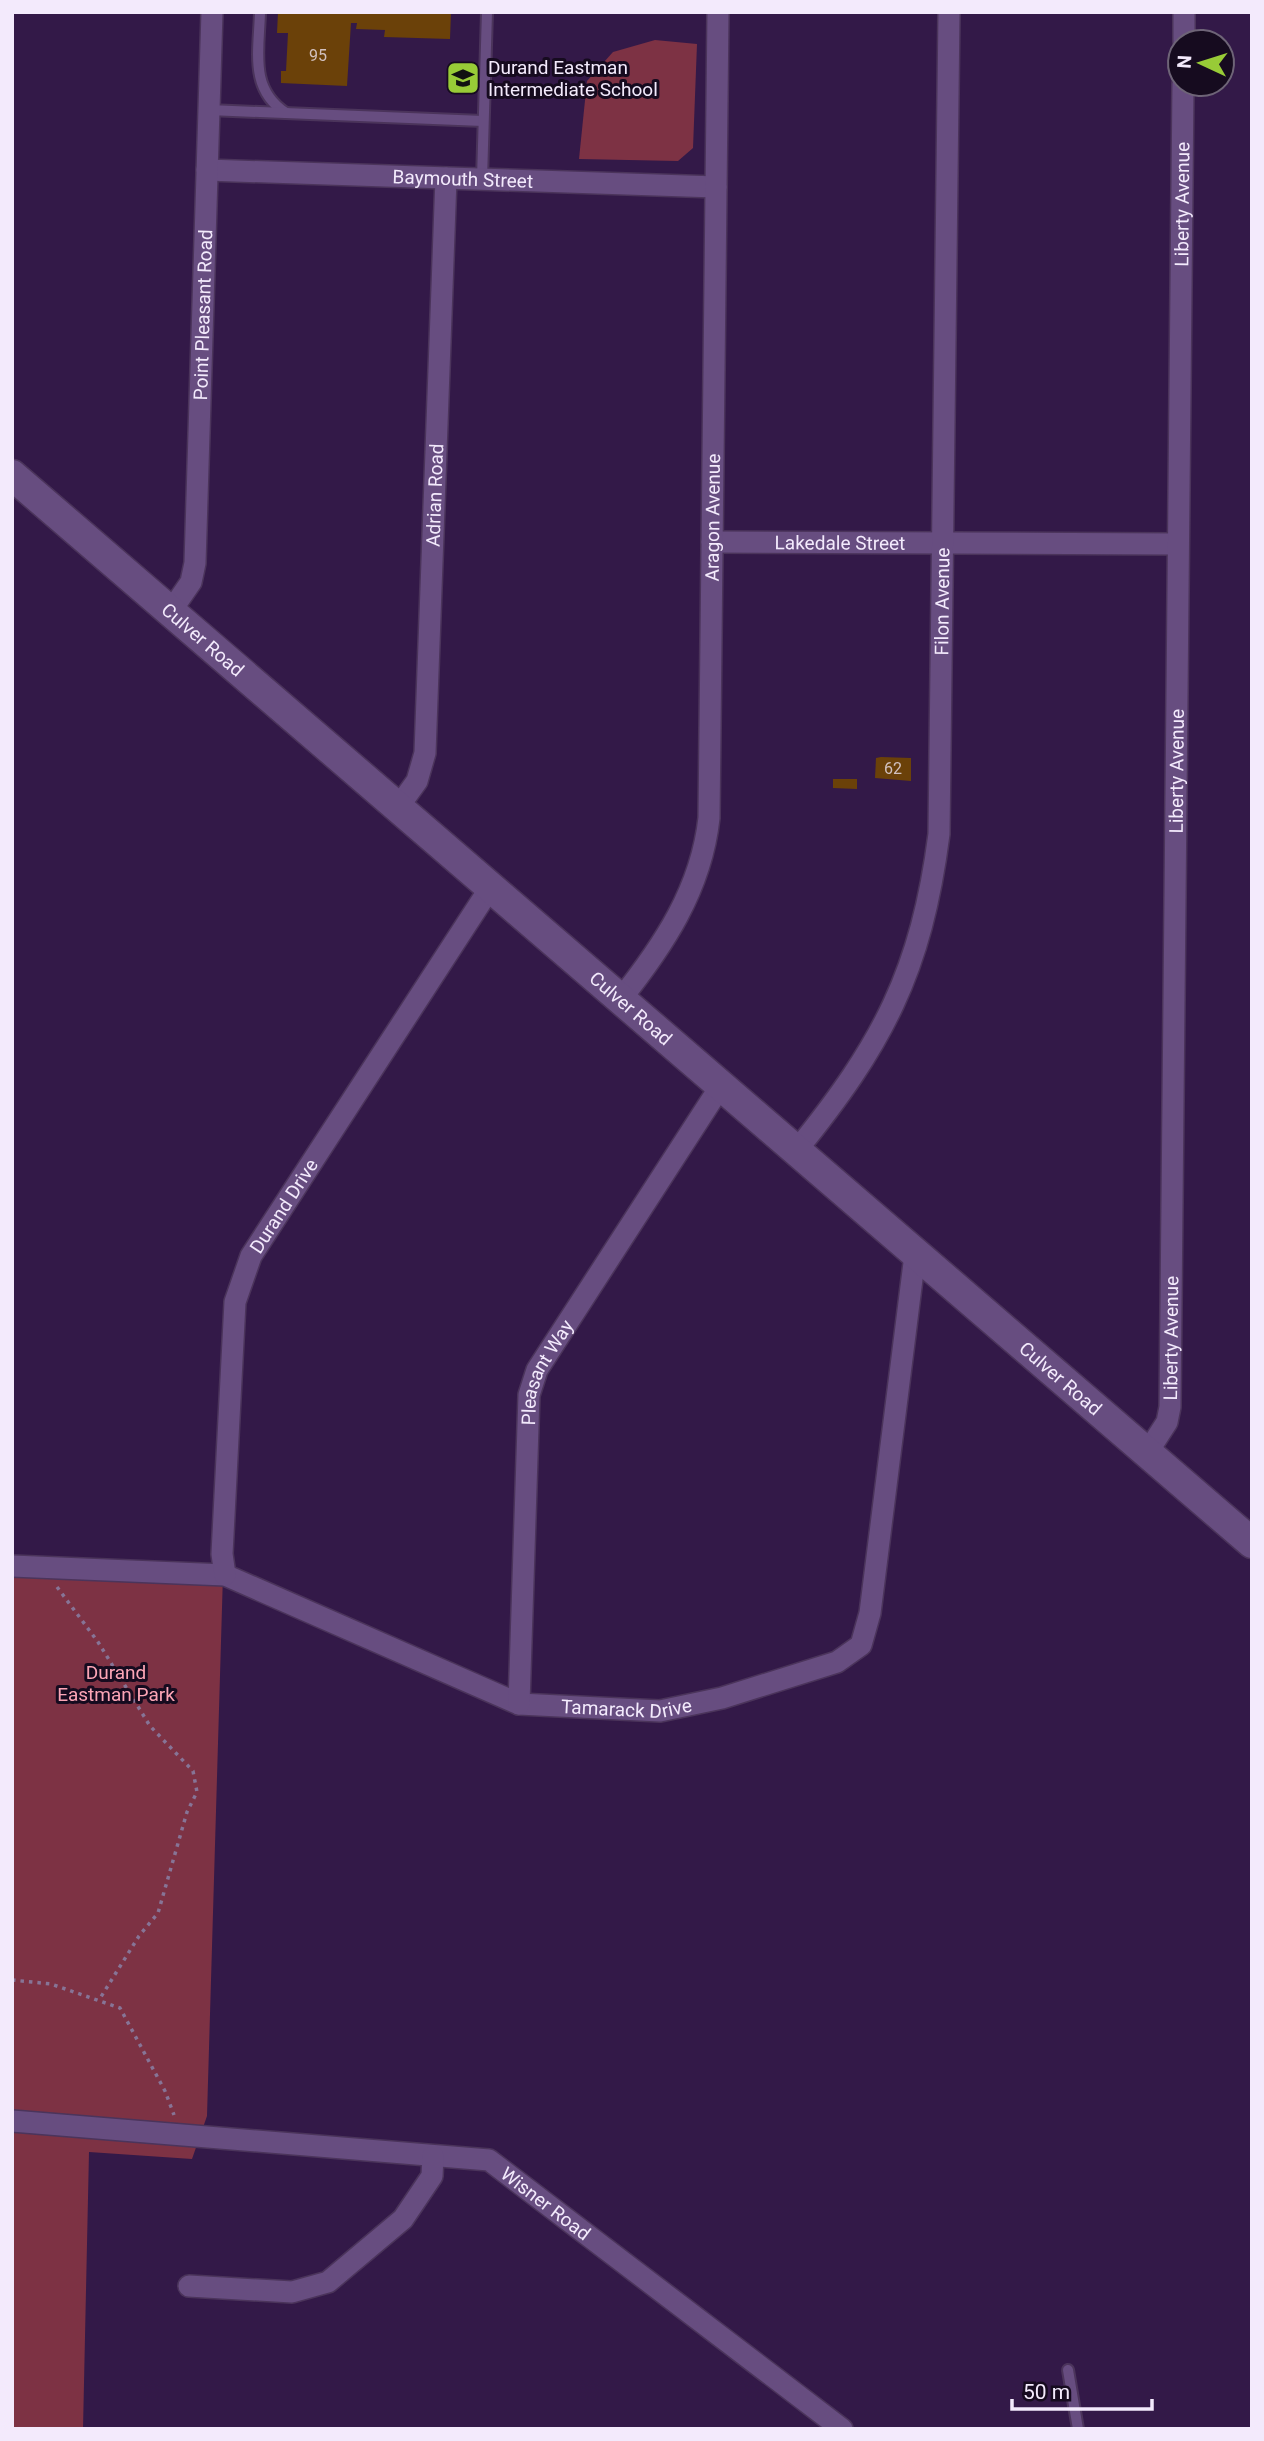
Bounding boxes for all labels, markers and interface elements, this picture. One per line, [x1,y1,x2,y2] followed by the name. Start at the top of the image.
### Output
[1166,28,1236,98] north arrow
[309,46,327,65] house number: 95
[1173,54,1196,69] text: N
[488,56,658,101] place label: Durand Eastman Intermediate School
[444,59,482,97] school or university icon: Durand Eastman Intermediate School
[1170,142,1194,267] street label: Liberty Avenue
[392,165,533,193] street label: Baymouth Street
[189,229,217,401] street label: Point Pleasant Road
[422,443,448,547] street label: Adrian Road
[701,453,725,581] street label: Aragon Avenue
[775,531,905,555] street label: Lakedale Street
[930,547,954,656] street label: Filon Avenue
[157,598,249,682] street label: Culver Road
[1165,709,1189,834] street label: Liberty Avenue
[884,759,902,778] house number: 62
[585,967,677,1050] street label: Culver Road
[245,1155,323,1258] street label: Durand Drive
[1159,1276,1183,1401] street label: Liberty Avenue
[517,1315,578,1426] street label: Pleasant Way
[1014,1337,1106,1420] street label: Culver Road
[57,1661,175,1706] park label: Durand Eastman Park
[561,1694,694,1723] street label: Tamarack Drive
[496,2162,595,2245] street label: Wisner Road
[1012,2368,1152,2412] scale bar
[1023,2380,1070,2404] text: 50 m

